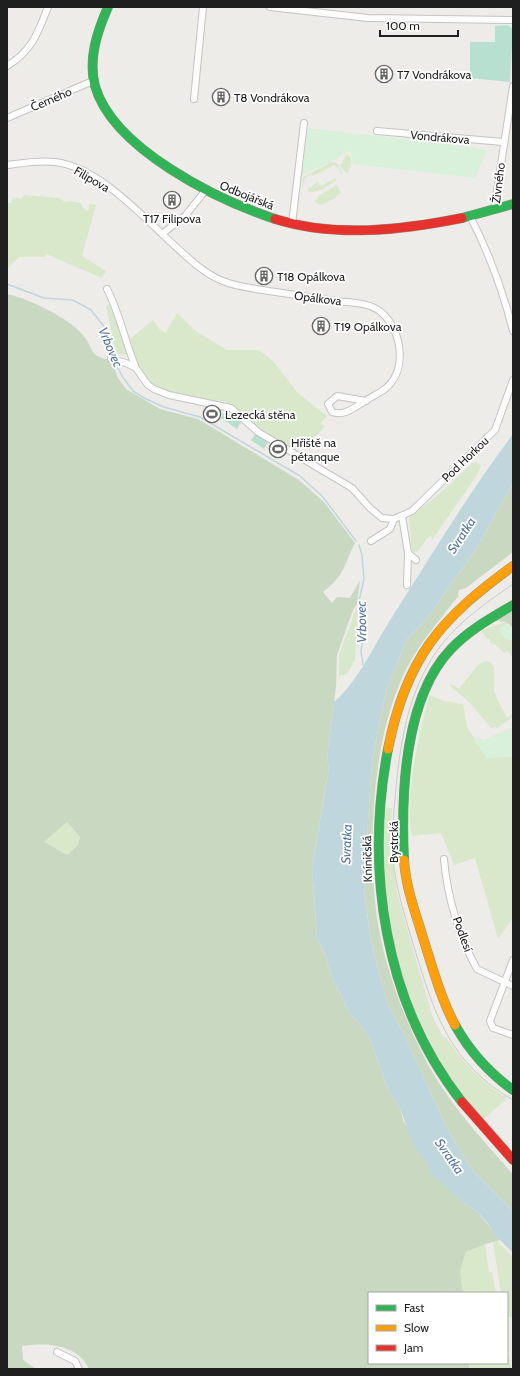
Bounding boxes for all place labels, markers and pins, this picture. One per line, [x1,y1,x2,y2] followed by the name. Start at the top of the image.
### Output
[374,64,394,84] building icon: T7 Vondrákova
[397,67,472,82] place label: T7 Vondrákova
[211,87,231,107] building icon: T8 Vondrákova
[234,90,310,105] place label: T8 Vondrákova
[162,190,182,210] building icon: T17 Filipova
[143,211,201,226] place label: T17 Filipova
[254,266,274,286] building icon: T18 Opálkova
[277,269,345,284] place label: T18 Opálkova
[311,316,331,336] building icon: T19 Opálkova
[334,319,402,334] place label: T19 Opálkova
[202,404,222,424] sports icon: Lezecká stěna
[225,407,296,422] place label: Lezecká stěna
[291,435,339,464] place label: Hřiště na pétanque
[268,439,288,459] sports icon: Hřiště na pétanque

